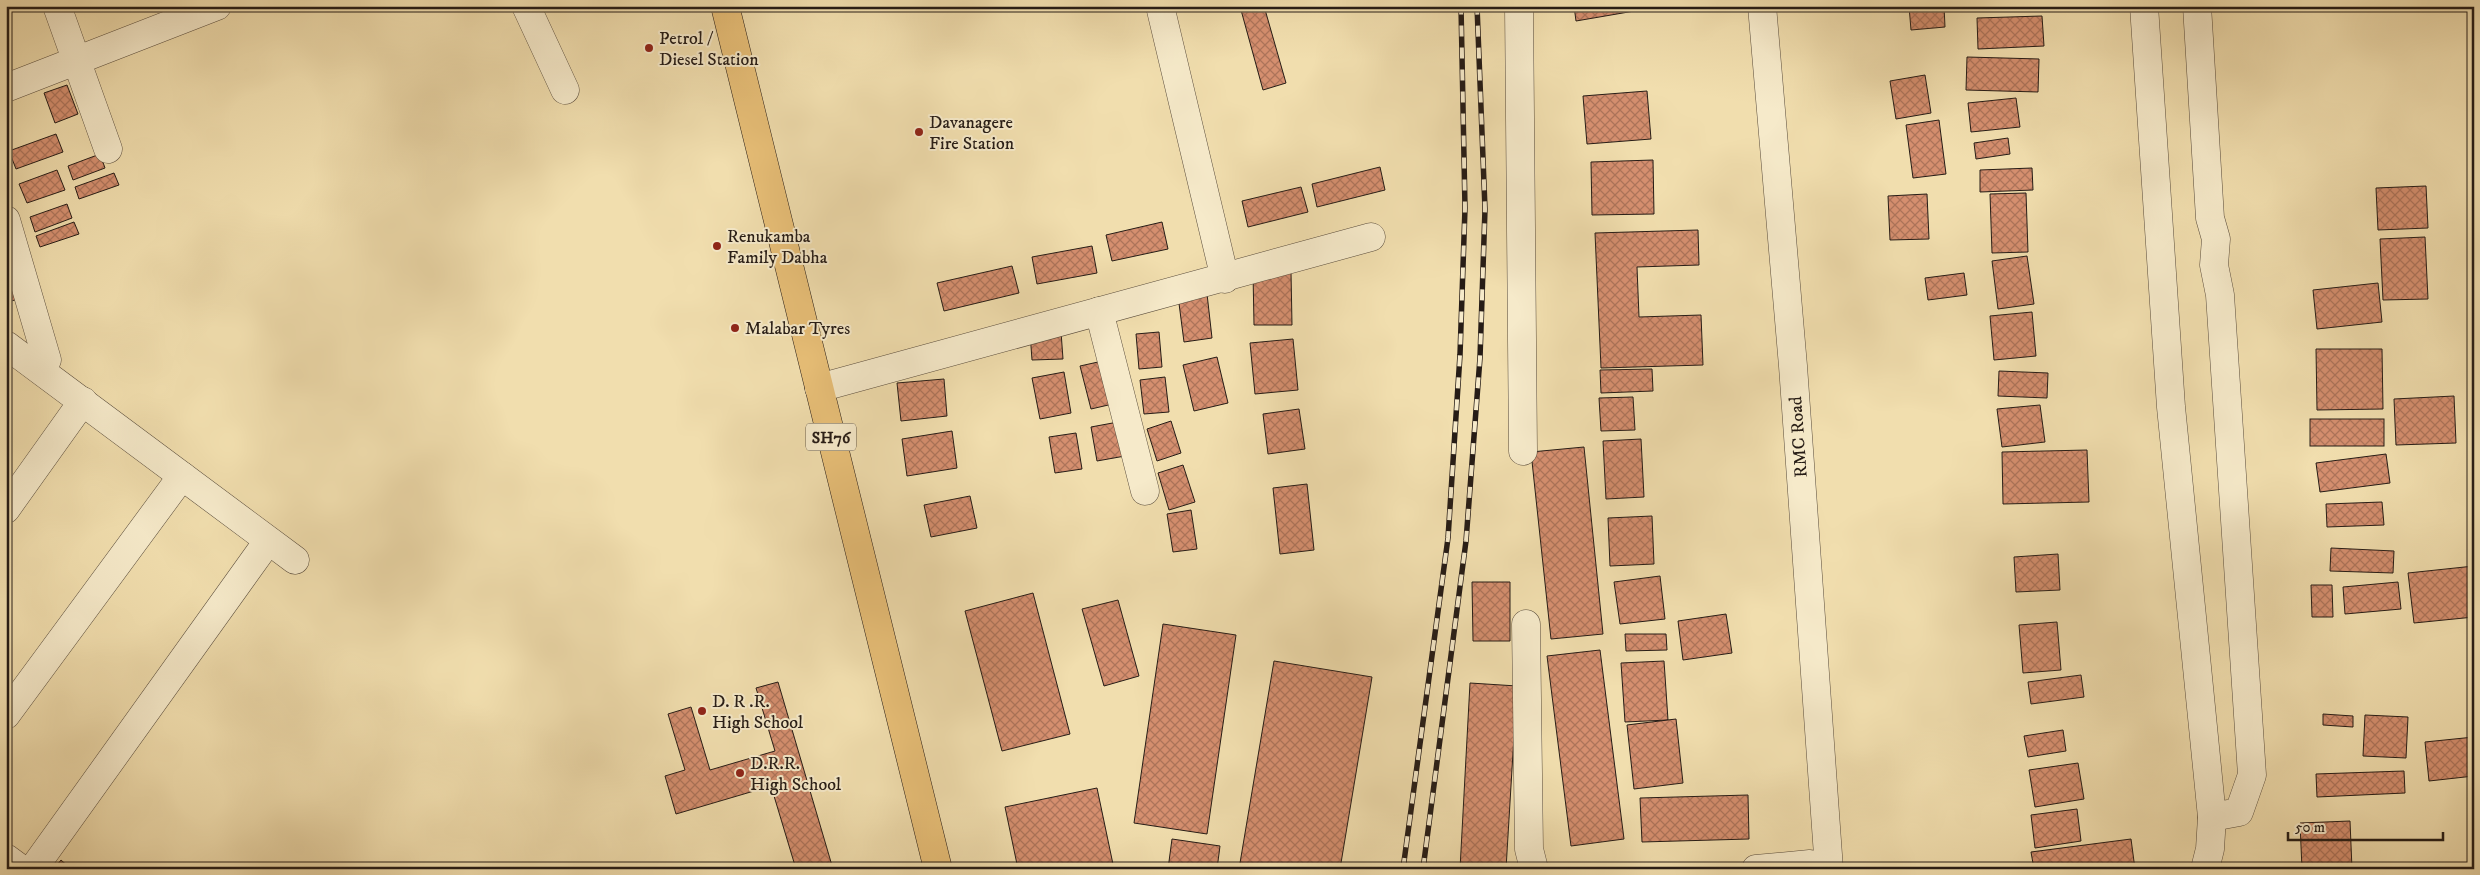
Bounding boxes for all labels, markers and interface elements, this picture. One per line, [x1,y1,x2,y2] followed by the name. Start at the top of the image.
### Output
[659,28,759,71] place label: Petrol / Diesel Station
[643,42,655,54] marker: Petrol / Diesel Station
[929,112,1015,155] place label: Davanagere Fire Station
[913,126,925,138] marker: Davanagere Fire Station
[727,226,828,269] place label: Renukamba Family Dabha
[711,240,723,252] marker: Renukamba Family Dabha
[745,318,850,340] place label: Malabar Tyres
[729,322,741,334] marker: Malabar Tyres
[1785,396,1813,478] street label: RMC Road
[806,424,856,451] road number: SH76
[712,691,804,734] place label: D. R .R. High School
[696,705,708,717] marker: D. R .R. High School
[750,753,842,796] place label: D.R.R. High School
[734,767,746,779] marker: D.R.R. High School
[2288,810,2442,842] scale bar
[2295,818,2325,837] text: 50 m

